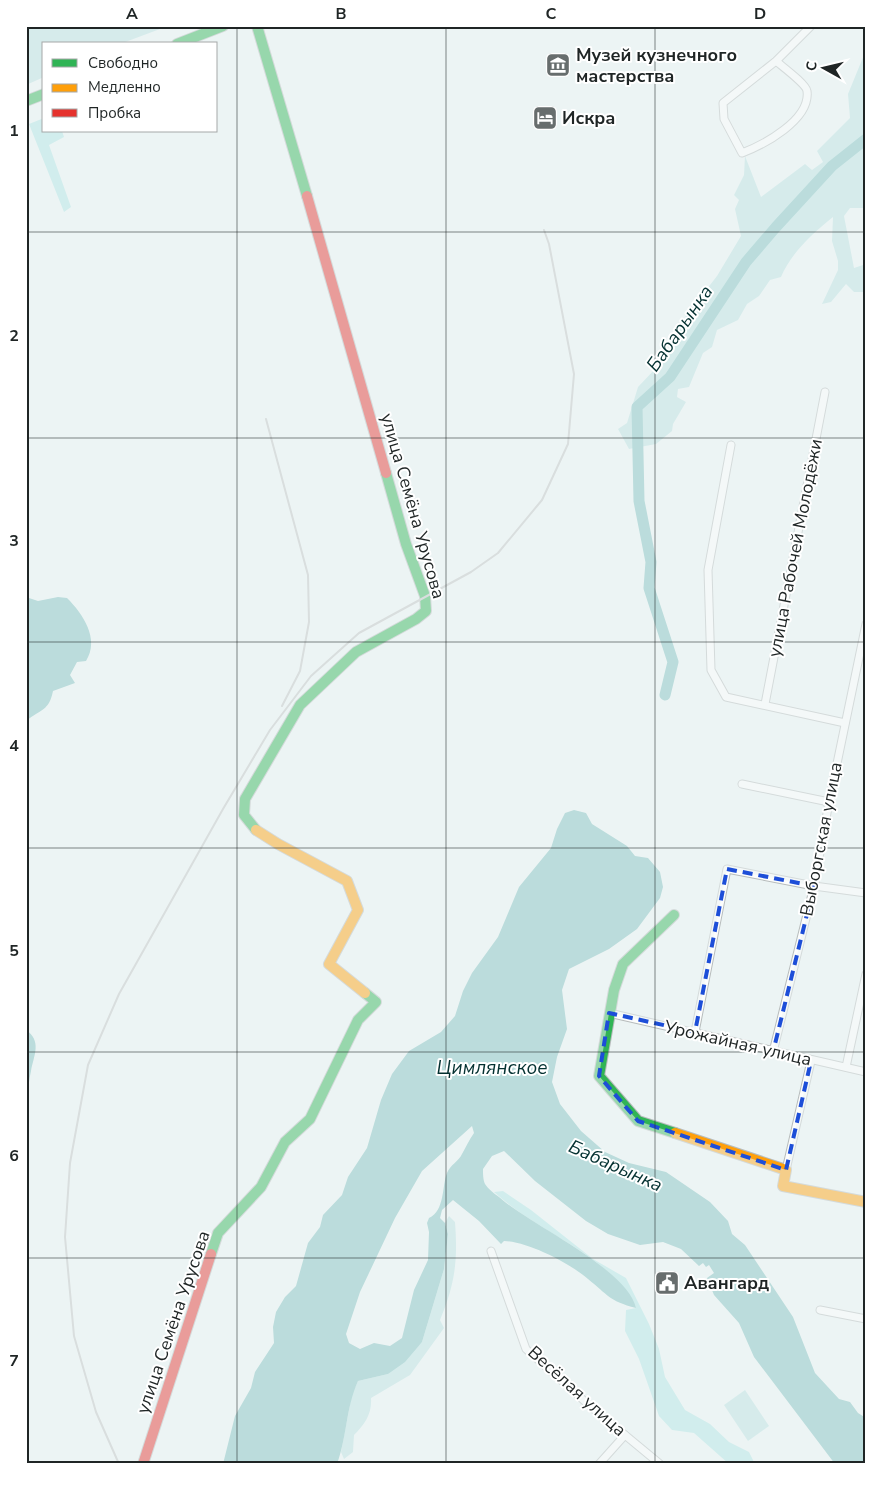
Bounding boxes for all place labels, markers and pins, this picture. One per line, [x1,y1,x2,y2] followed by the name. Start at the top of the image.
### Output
[576,43,737,88] place label: Музей кузнечного мастерства
[545,52,571,78] museum icon: Музей кузнечного мастерства
[532,105,558,131] hotel icon: Искра
[562,106,615,130] place label: Искра
[654,1270,680,1296] public building icon: Авангард
[684,1271,769,1295] place label: Авангард

